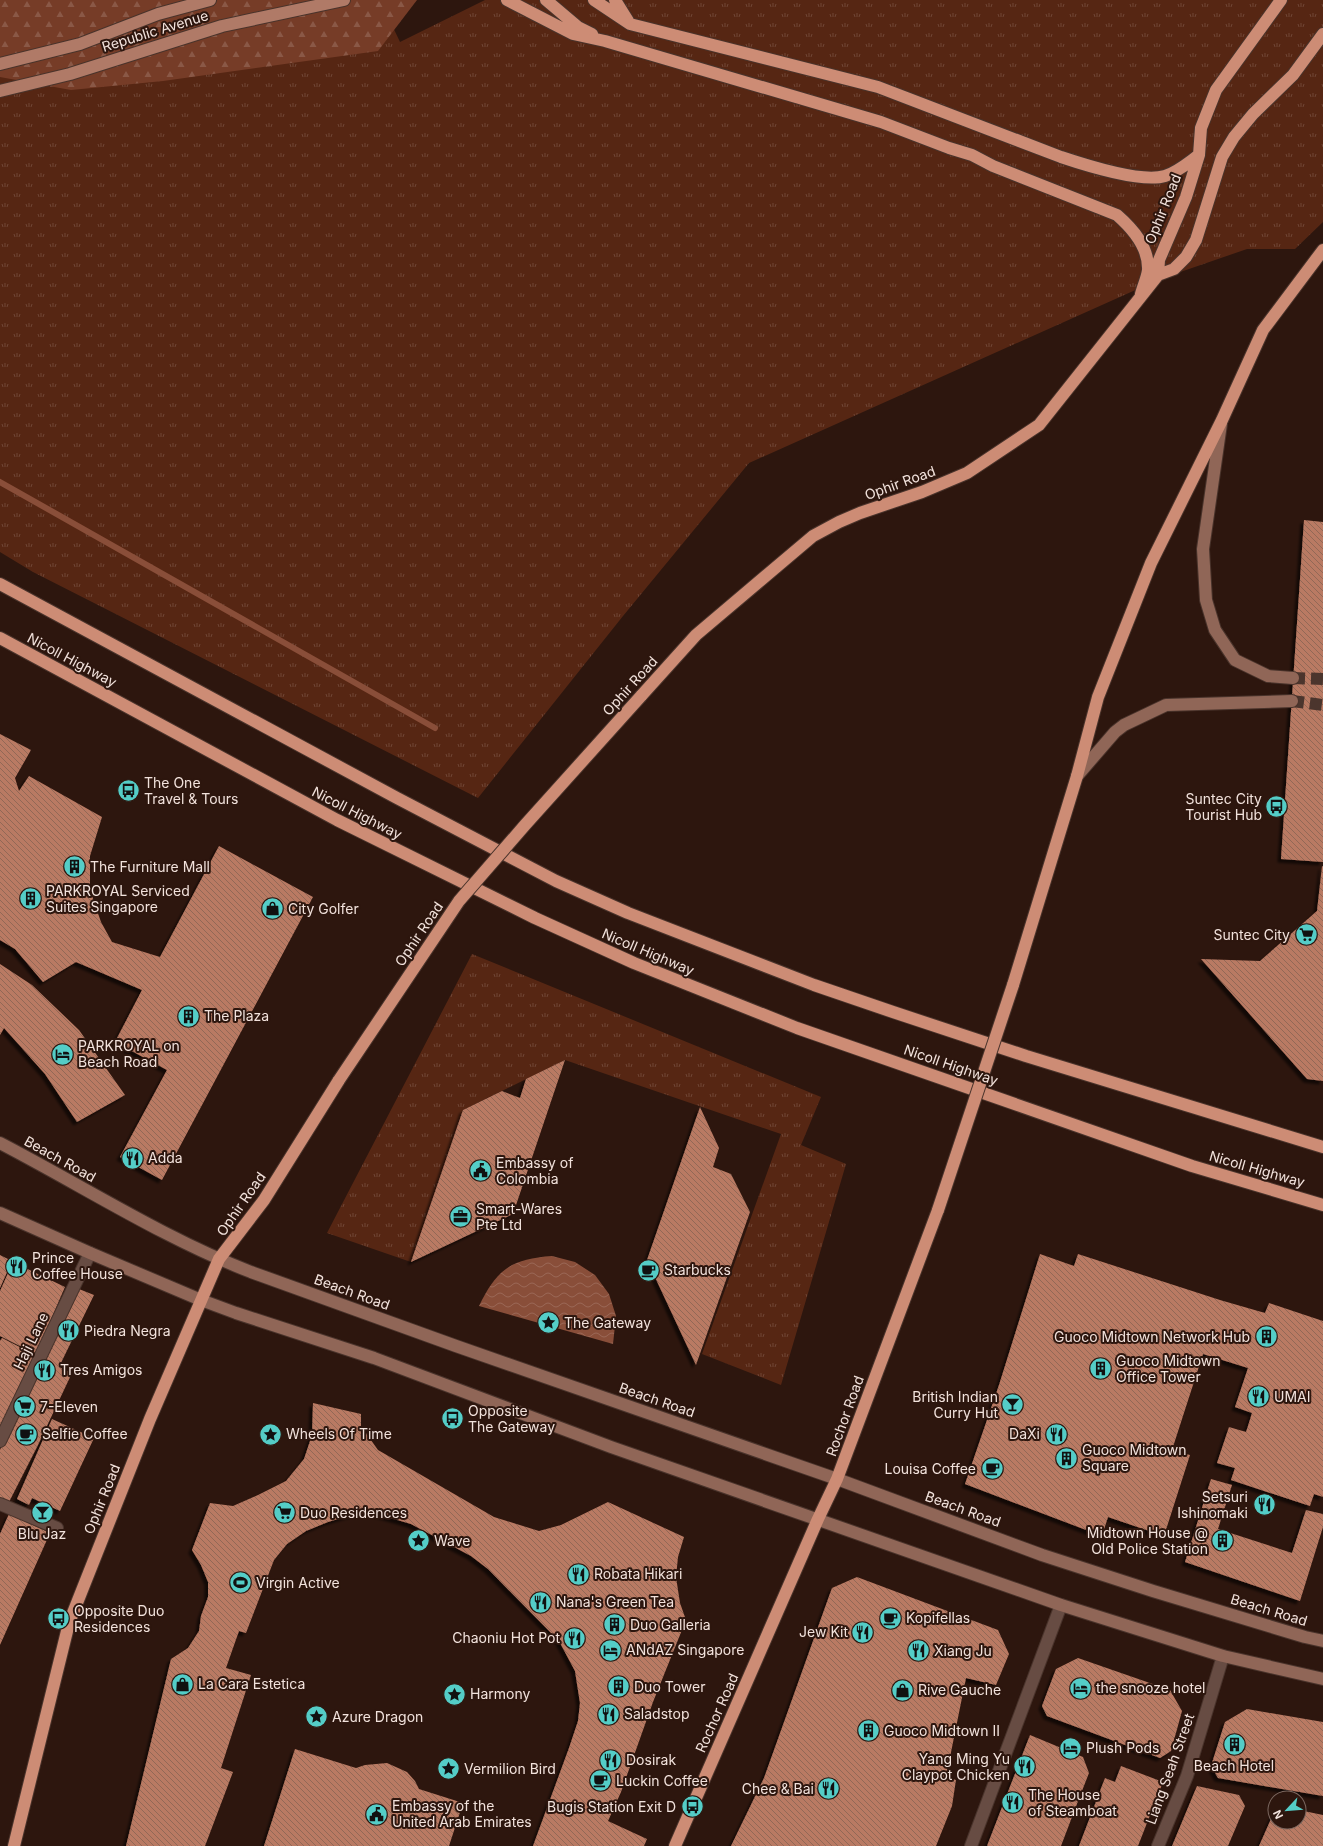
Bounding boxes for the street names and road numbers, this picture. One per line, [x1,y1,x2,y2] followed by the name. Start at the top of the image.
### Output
[100,6,210,55] street label: Republic Avenue
[1141,171,1184,246] street label: Ophir Road
[862,462,937,503] street label: Ophir Road
[25,629,120,690] street label: Nicoll Highway
[599,653,661,719] street label: Ophir Road
[309,783,405,843] street label: Nicoll Highway
[391,898,446,969] street label: Ophir Road
[599,924,697,979] street label: Nicoll Highway
[902,1040,1001,1089] street label: Nicoll Highway
[21,1132,99,1185] street label: Beach Road
[1207,1147,1307,1190] street label: Nicoll Highway
[212,1169,269,1239] street label: Ophir Road
[312,1270,392,1313] street label: Beach Road
[9,1310,52,1372] street label: Haji Lane
[822,1373,867,1459] street label: Rochor Road
[617,1379,697,1420] street label: Beach Road
[80,1461,123,1536] street label: Ophir Road
[923,1487,1003,1530] street label: Beach Road
[1229,1590,1310,1629] street label: Beach Road
[692,1671,742,1755] street label: Rochor Road
[1142,1711,1198,1827] street label: Liang Seah Street

